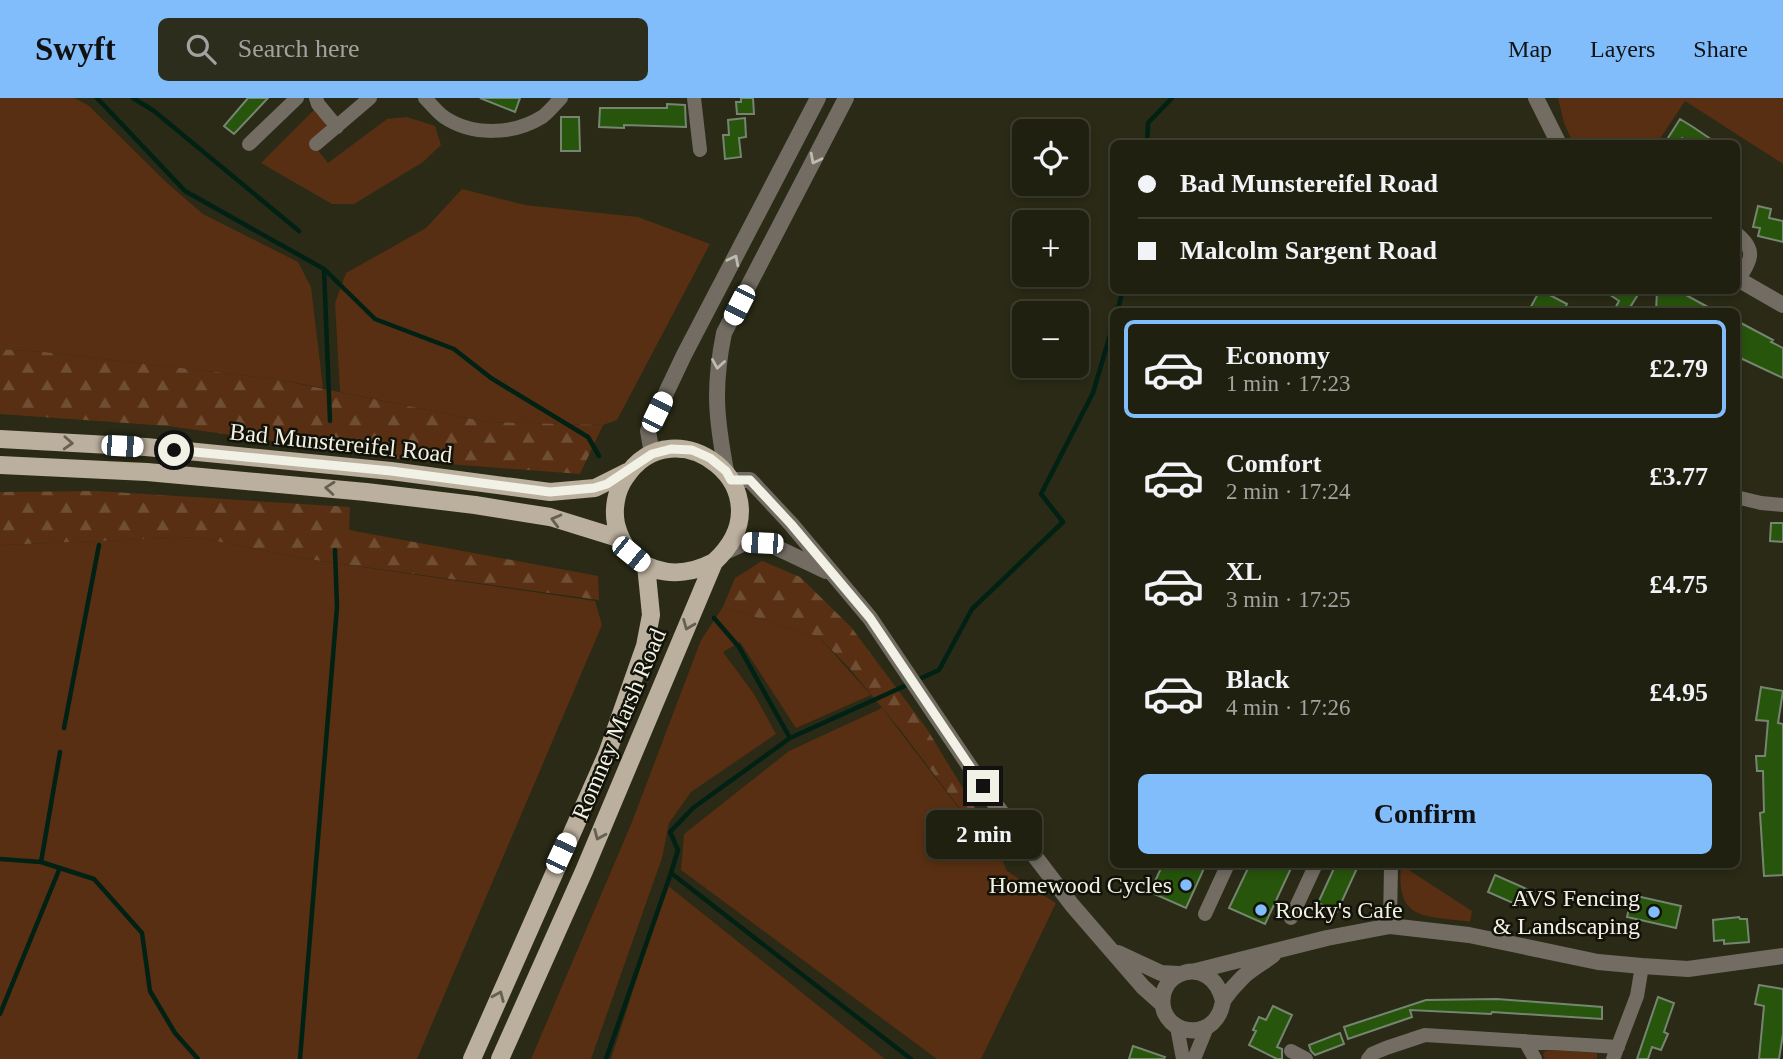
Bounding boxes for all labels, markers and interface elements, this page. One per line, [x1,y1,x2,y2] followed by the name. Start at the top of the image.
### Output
[158,18,648,81] search box
[182,30,220,68] icon: search
[35,31,116,67] text: Swyft
[238,34,360,63] text: Search here
[1508,36,1552,62] text: Map
[1590,36,1655,62] text: Layers
[1693,36,1748,62] text: Share
[1012,119,1089,378] map controls
[1012,119,1089,196] button: locate
[809,152,823,164] one-way arrow
[1180,169,1438,198] text: Bad Munstereifel Road
[1012,210,1089,287] button: +
[1180,236,1437,265] text: Malcolm Sargent Road
[725,254,739,267] one-way arrow
[721,282,758,328] car
[1012,301,1089,378] button: −
[1142,338,1205,401] icon: car
[1226,341,1330,370] text: Economy
[1650,354,1708,383] text: £2.79
[711,358,726,370] one-way arrow
[1226,371,1351,396] text: 1 min · 17:23
[639,389,676,435] car
[228,418,454,468] street label: Bad Munstereifel Road
[101,434,144,458] car
[158,434,190,466] route start
[63,435,74,450] one-way arrow
[1142,446,1205,509] icon: car
[1226,449,1321,478] text: Comfort
[1650,462,1708,491] text: £3.77
[1226,479,1351,504] text: 2 min · 17:24
[325,481,336,496] one-way arrow
[550,514,562,528] one-way arrow
[741,532,784,554] car
[609,533,654,575] car
[1142,554,1205,617] icon: car
[1226,557,1262,586] text: XL
[1650,570,1708,599] text: £4.75
[1226,587,1351,612] text: 3 min · 17:25
[683,619,697,631] one-way arrow
[567,624,671,824] street label: Romney Marsh Road
[1142,662,1205,725] icon: car
[1226,665,1290,694] text: Black
[1650,678,1708,707] text: £4.95
[1226,695,1351,720] text: 4 min · 17:26
[967,770,999,802] route end
[1138,774,1712,854] button: Confirm
[925,810,1041,860] callout: 2 min
[956,822,1012,847] text: 2 min
[593,827,607,840] one-way arrow
[543,830,580,876] car
[989,872,1172,898] place label: Homewood Cycles
[1178,877,1194,893] marker: Homewood Cycles
[1493,885,1640,939] place label: AVS Fencing & Landscaping
[1275,897,1403,923] place label: Rocky's Cafe
[1253,902,1269,918] marker: Rocky's Cafe
[1646,904,1662,920] marker: AVS Fencing & Landscaping
[491,991,505,1004] one-way arrow

